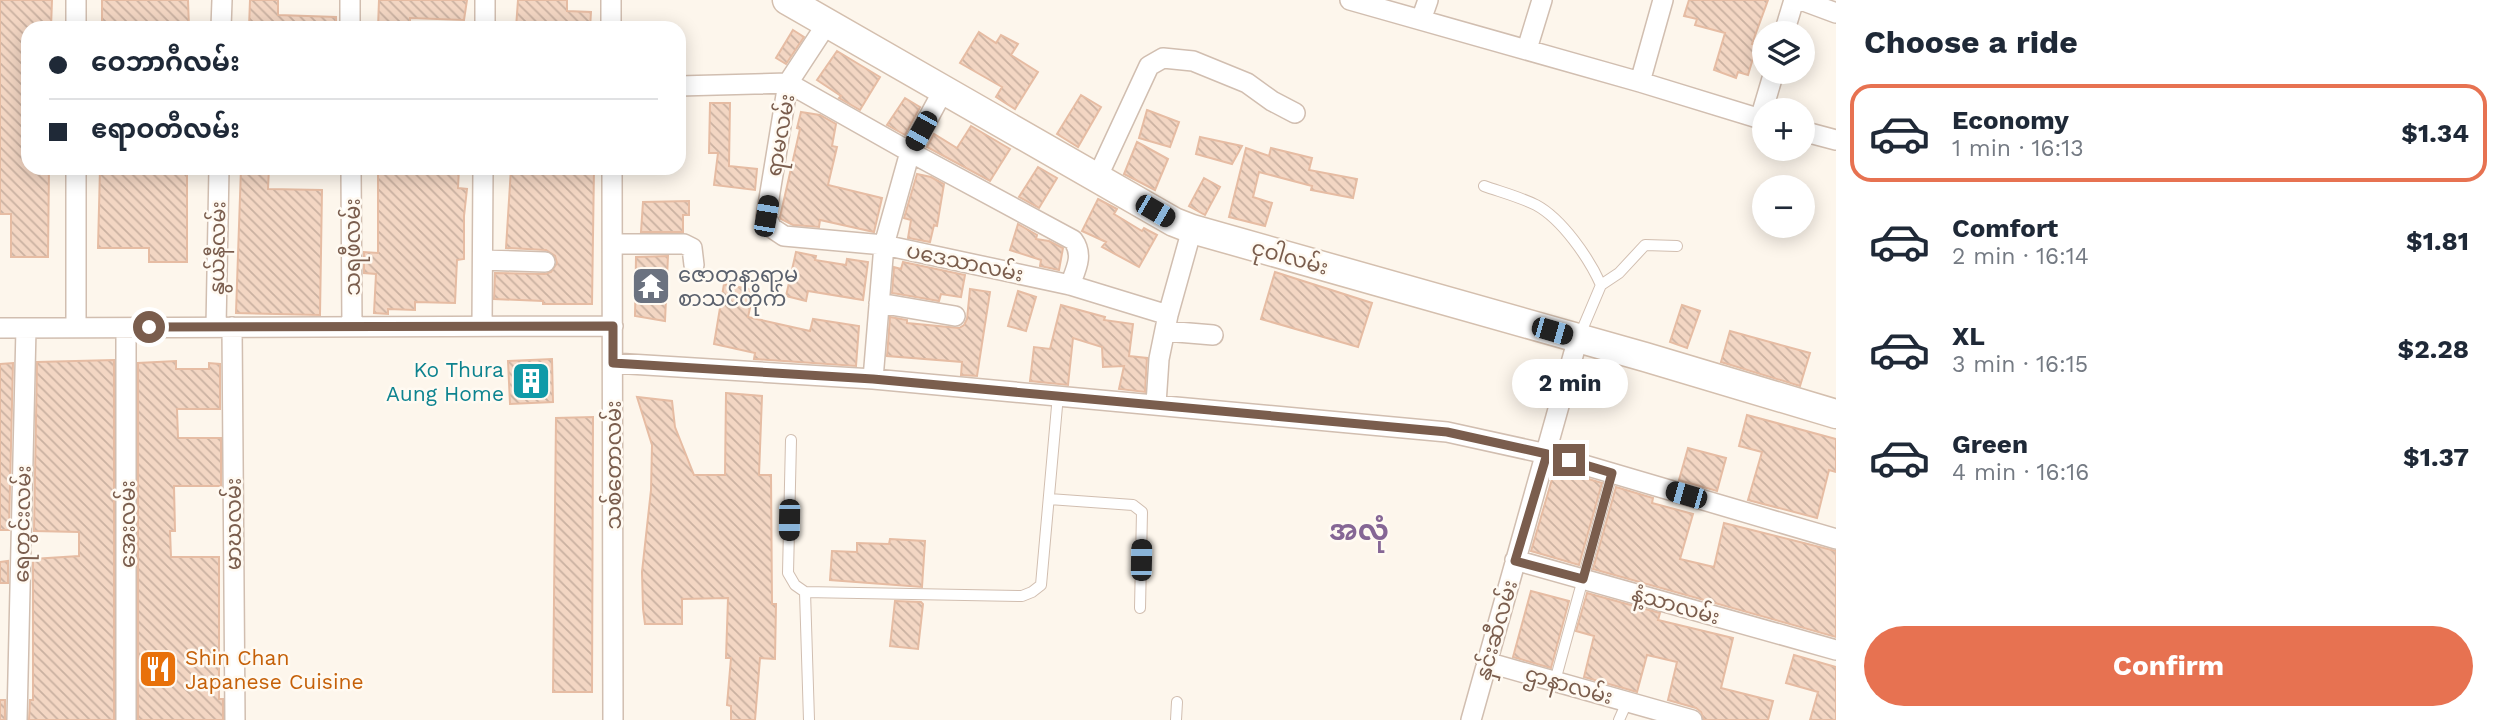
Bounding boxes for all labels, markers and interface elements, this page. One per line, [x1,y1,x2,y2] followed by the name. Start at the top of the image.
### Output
[1752,21,1815,238] map controls
[1752,21,1815,84] button: layers
[1864,23,2078,61] text: Choose a ride
[91,47,240,77] text: ဝေဘာဂီလမ်း
[758,91,804,179] street label: ရာမလမ်း
[1752,98,1815,161] button: +
[1868,102,1931,165] icon: car
[1952,105,2069,135] text: Economy
[902,108,941,154] car
[91,114,240,144] text: ဧရာဝတီလမ်း
[2401,118,2469,148] text: $1.34
[1952,135,2084,162] text: 1 min · 16:13
[1752,175,1815,238] button: −
[1132,191,1179,231] car
[753,193,780,239] car
[337,198,370,296] street label: သရဖီလမ်း
[201,201,235,295] street label: နွယ်နီလမ်း
[1868,210,1931,273] icon: car
[1952,213,2058,243] text: Comfort
[2406,226,2469,256] text: $1.81
[1247,231,1332,285] street label: ငုဝါလမ်း
[904,234,1026,287] street label: ပဒေသာလမ်း
[1952,243,2089,270] text: 2 min · 16:14
[678,262,798,316] place label: ဇောတနာရာမ စာသင်တိုက်
[630,265,672,307] temple icon: ဇောတနာရာမ စာသင်တိုက်
[133,311,165,343] route start
[1529,315,1576,347] car
[1868,318,1931,381] icon: car
[1952,321,1985,351] text: XL
[2397,334,2469,364] text: $2.28
[1952,351,2088,378] text: 3 min · 16:15
[386,357,504,406] place label: Ko Thura Aung Home
[1511,358,1627,407] callout: 2 min
[510,360,552,402] building icon: Ko Thura Aung Home
[1539,370,1601,397] text: 2 min
[598,400,626,530] street label: သစ်တောလမ်း
[1868,426,1931,489] icon: car
[1952,429,2028,459] text: Green
[2403,442,2469,472] text: $1.37
[1553,444,1585,476] route end
[1952,459,2089,486] text: 4 min · 16:16
[5,465,41,583] street label: ရေတွင်းလမ်း
[218,478,246,570] street label: မာဃလမ်း
[1663,479,1710,511] car
[112,480,140,568] street label: အေးလမ်း
[779,499,800,541] car
[1329,514,1389,553] district label: အလုံ
[1131,539,1152,581] car
[1467,576,1527,684] street label: နှင်းဆီလမ်း
[1628,578,1724,634] street label: နံ့သာလမ်း
[1864,626,2473,706] button: Confirm
[185,645,364,694] place label: Shin Chan Japanese Cuisine
[137,648,179,690] restaurant icon: Shin Chan Japanese Cuisine
[1521,658,1617,714] street label: ဌာနာလမ်း

